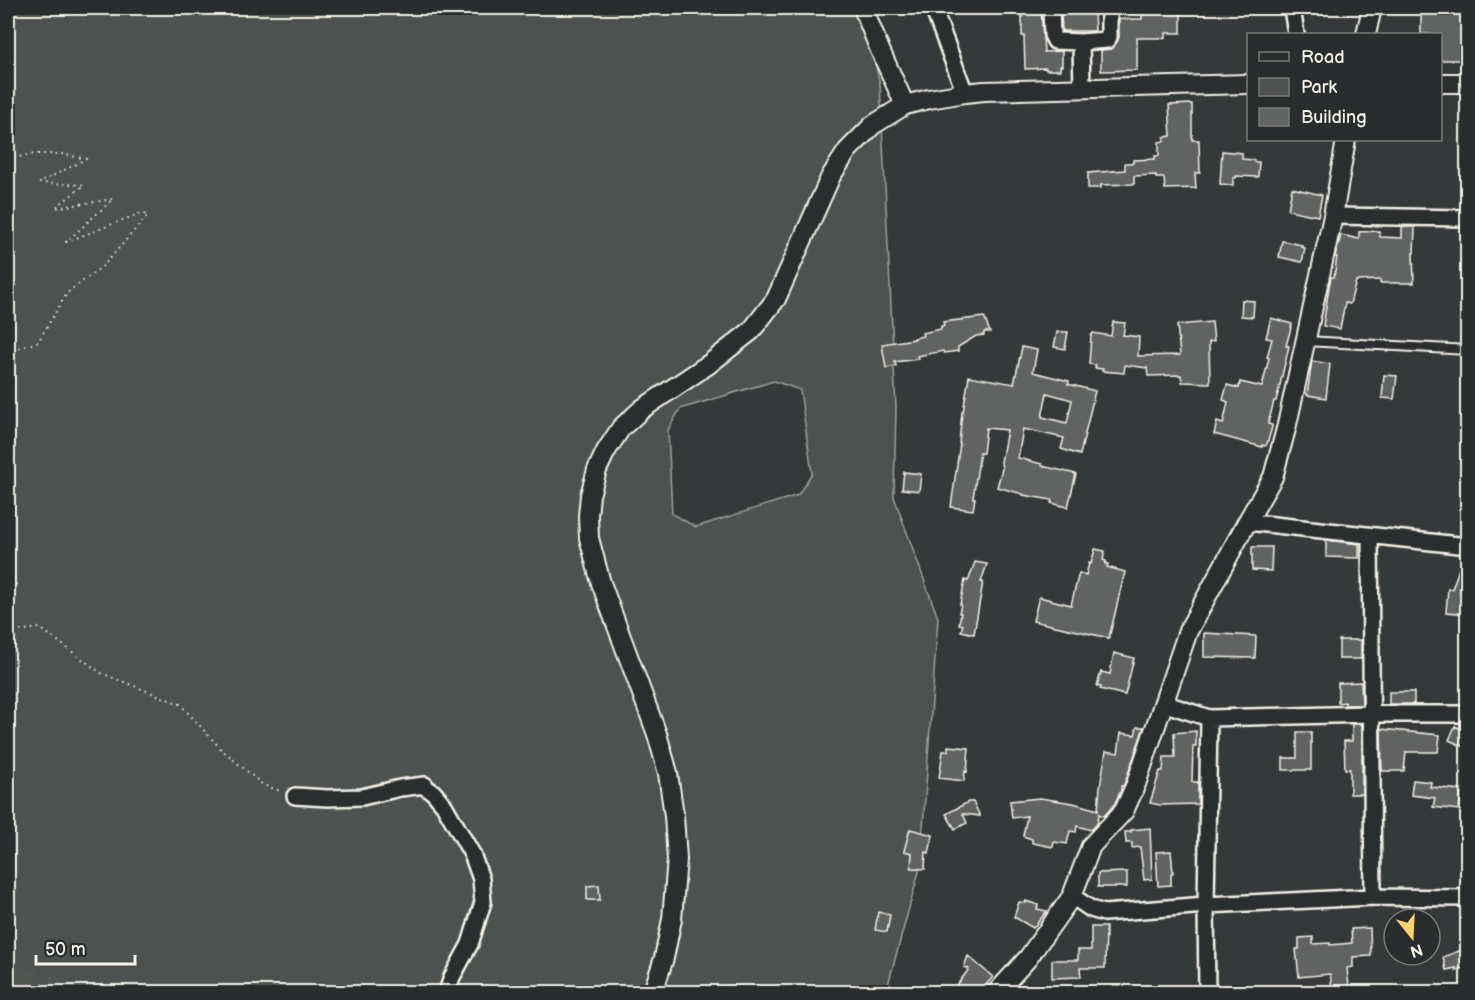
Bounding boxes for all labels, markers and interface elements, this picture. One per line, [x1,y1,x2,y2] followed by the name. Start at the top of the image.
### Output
[1247,33,1442,141] legend
[1301,47,1345,68] text: Road
[1301,77,1337,98] text: Park
[1301,107,1367,128] text: Building
[1382,907,1442,967] north arrow
[36,928,135,966] scale bar
[45,939,86,960] text: 50 m
[1408,939,1425,961] text: N

